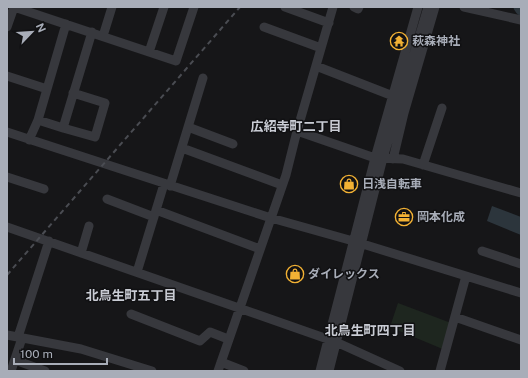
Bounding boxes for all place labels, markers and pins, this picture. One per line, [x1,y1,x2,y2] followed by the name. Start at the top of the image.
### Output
[389,31,409,51] temple icon: 萩森神社
[412,34,460,48] place label: 萩森神社
[339,174,359,194] shop icon: 日浅自転車
[362,177,422,191] place label: 日浅自転車
[394,207,414,227] office icon: 岡本化成
[417,210,465,224] place label: 岡本化成
[285,264,305,284] shop icon: ダイレックス
[308,267,380,281] place label: ダイレックス

